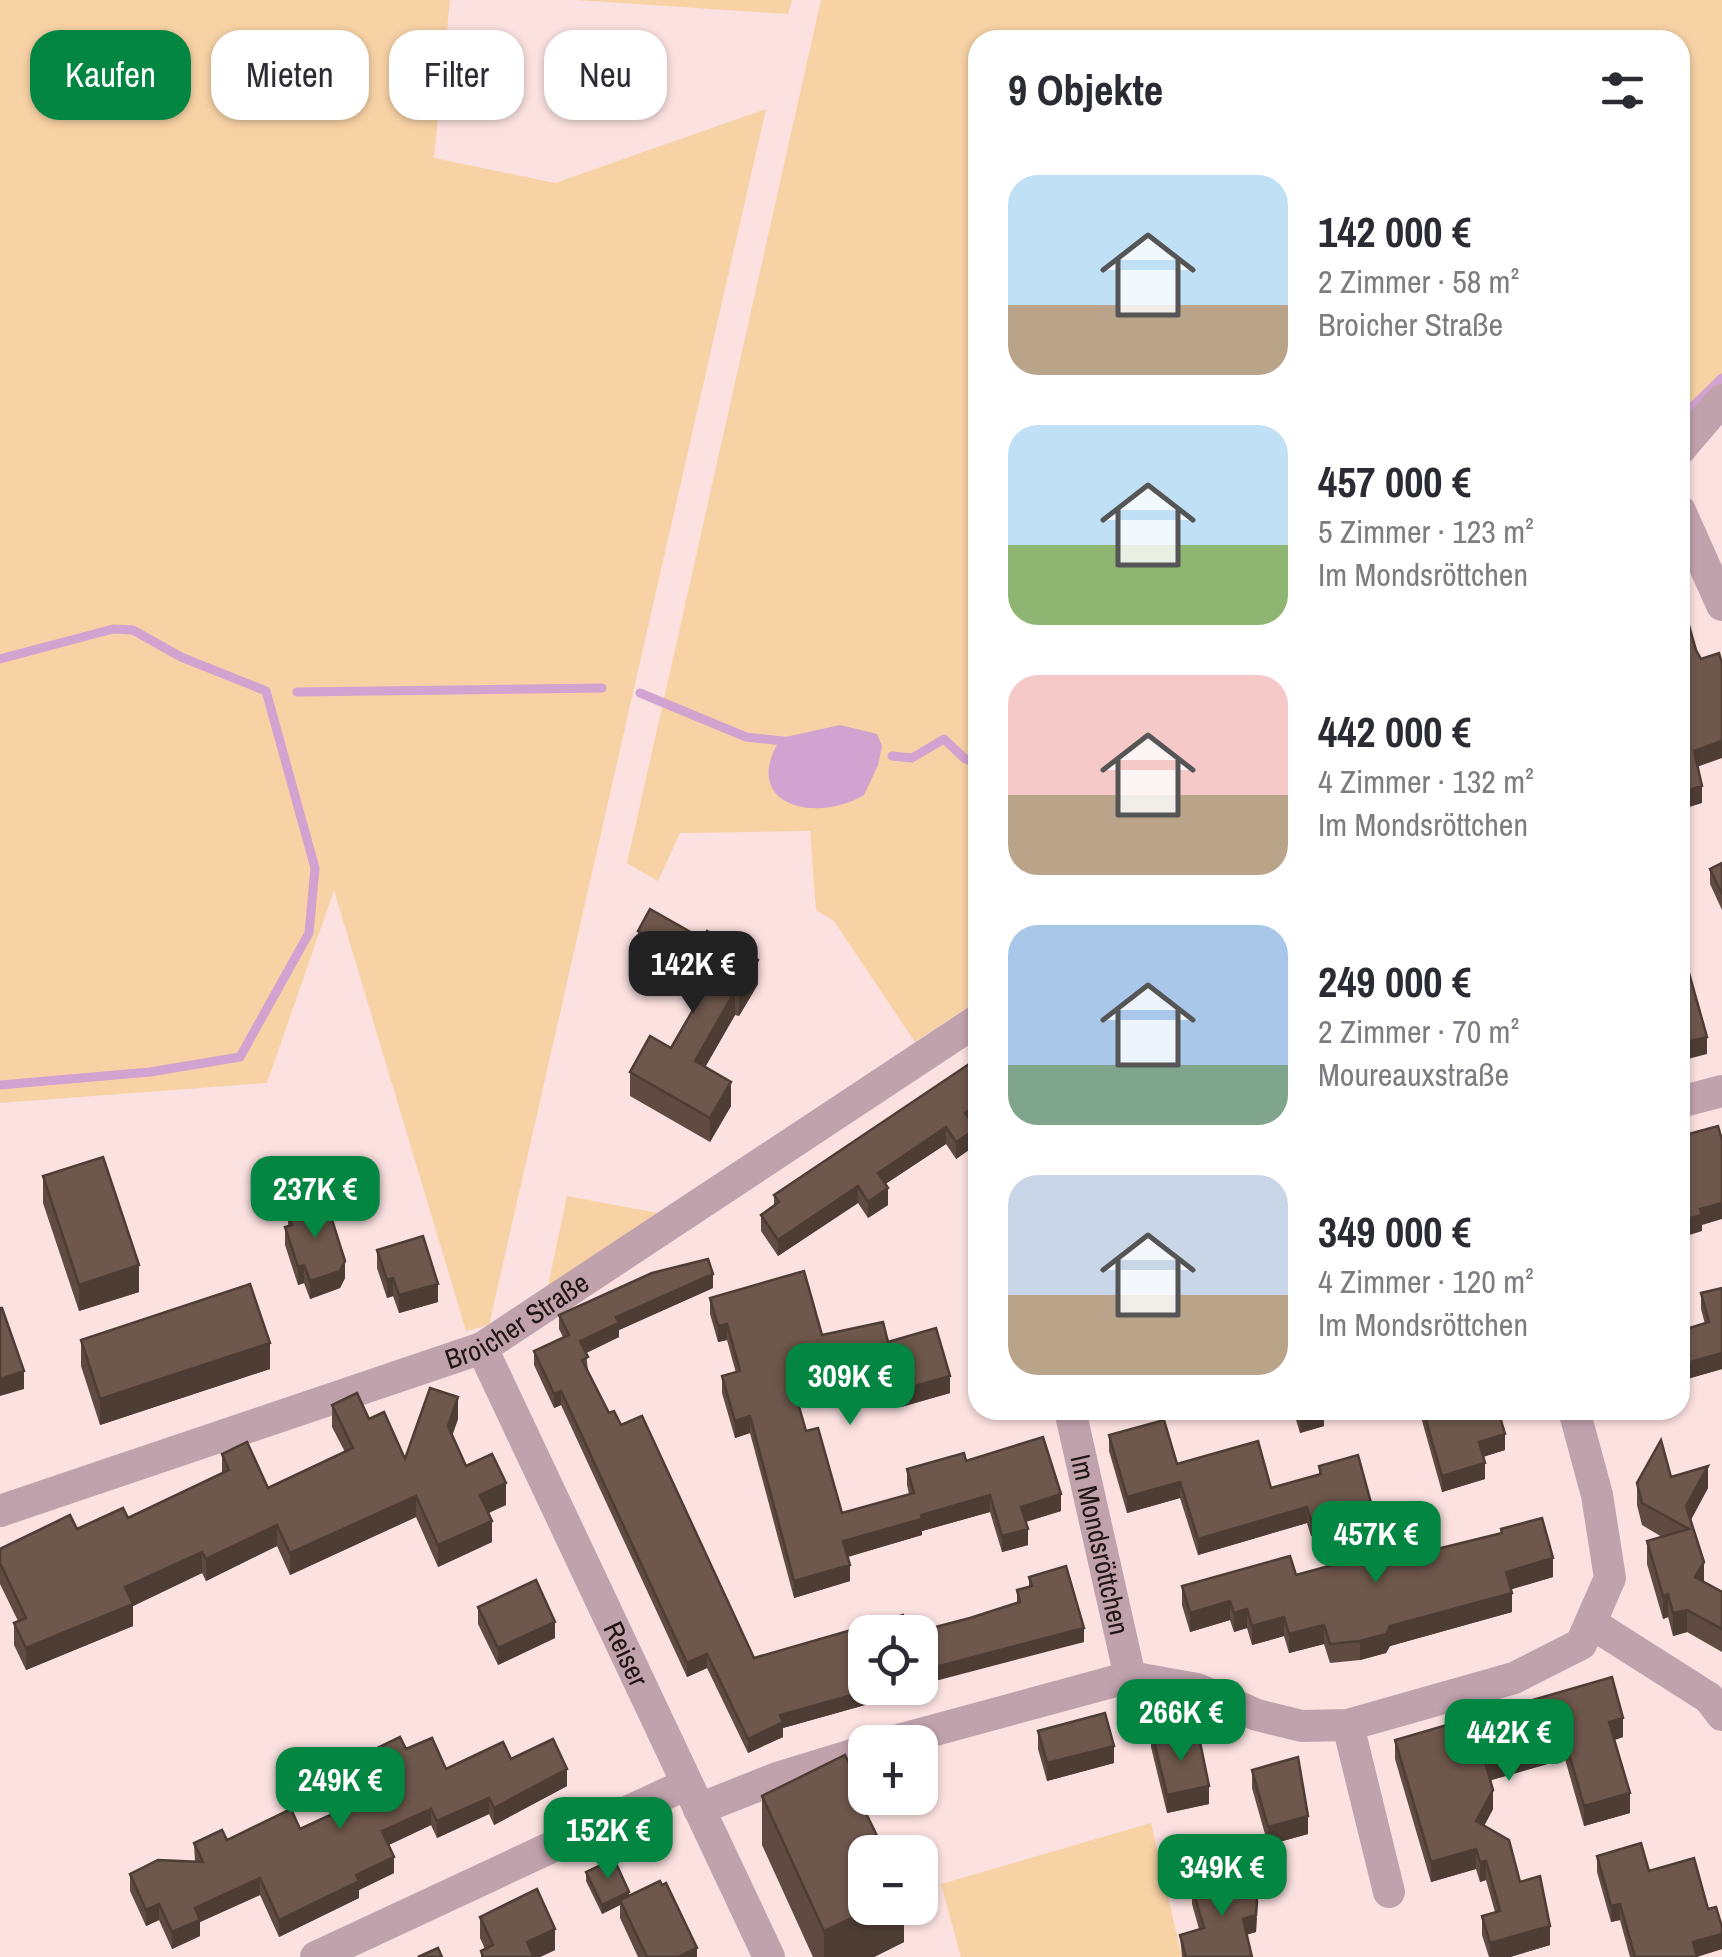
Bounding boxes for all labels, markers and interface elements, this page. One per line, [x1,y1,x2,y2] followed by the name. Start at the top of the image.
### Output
[30,30,191,120] chip: Kaufen
[211,30,369,120] chip: Mieten
[389,30,524,120] chip: Filter
[544,30,667,120] chip: Neu
[1008,62,1163,118] text: 9 Objekte
[1595,63,1650,118] icon: filters
[1318,204,1471,260] text: 142 000 €
[1088,215,1208,335] icon: home
[1318,260,1519,303] text: 2 Zimmer · 58 m²
[1318,303,1503,346] text: Broicher Straße
[1318,454,1471,510] text: 457 000 €
[1088,465,1208,585] icon: home
[1318,510,1534,553] text: 5 Zimmer · 123 m²
[1318,553,1528,596] text: Im Mondsröttchen
[1318,704,1471,760] text: 442 000 €
[1088,715,1208,835] icon: home
[1318,760,1534,803] text: 4 Zimmer · 132 m²
[1318,803,1528,846] text: Im Mondsröttchen
[612,931,774,1016] pin: 142K €
[651,942,735,985] text: 142K €
[1318,954,1471,1010] text: 249 000 €
[1088,965,1208,1085] icon: home
[1318,1010,1519,1053] text: 2 Zimmer · 70 m²
[1318,1053,1509,1096] text: Moureauxstraße
[234,1156,396,1241] pin: 237K €
[273,1167,357,1210] text: 237K €
[1318,1204,1471,1260] text: 349 000 €
[1088,1215,1208,1335] icon: home
[1318,1260,1534,1303] text: 4 Zimmer · 120 m²
[440,1264,596,1378] street label: Broicher Straße
[1318,1303,1528,1346] text: Im Mondsröttchen
[769,1343,931,1428] pin: 309K €
[808,1354,892,1397] text: 309K €
[1062,1451,1139,1639] street label: Im Mondsröttchen
[1295,1501,1457,1586] pin: 457K €
[1334,1512,1418,1555] text: 457K €
[594,1615,658,1693] street label: Reiser
[848,1615,938,1925] map controls
[848,1615,938,1705] button: locate
[1100,1679,1262,1764] pin: 266K €
[1139,1690,1223,1733] text: 266K €
[1428,1699,1590,1784] pin: 442K €
[1467,1710,1551,1753] text: 442K €
[848,1725,938,1815] button: +
[259,1747,421,1832] pin: 249K €
[298,1758,382,1801] text: 249K €
[527,1797,689,1882] pin: 152K €
[566,1808,650,1851] text: 152K €
[1141,1834,1303,1919] pin: 349K €
[848,1835,938,1925] button: −
[1180,1845,1264,1888] text: 349K €

